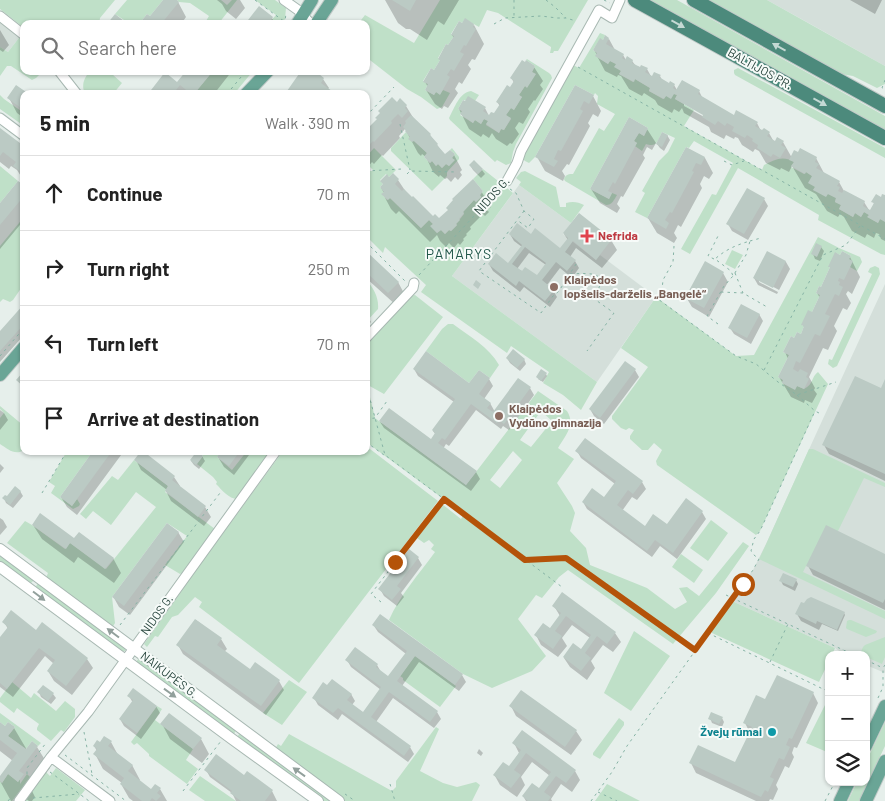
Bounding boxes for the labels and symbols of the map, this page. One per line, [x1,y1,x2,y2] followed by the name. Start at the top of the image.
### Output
[671,19,685,28] one-way arrow
[772,43,786,51] one-way arrow
[726,45,795,92] street label: BALTIJOS PR.
[813,98,827,107] one-way arrow
[471,174,512,217] street label: NIDOS G.
[598,228,638,242] place label: Nefrida
[580,229,594,243] marker: Nefrida
[426,245,492,262] district label: PAMARYS
[564,272,707,300] place label: Klaipėdos lopšelis-darželis „Bangelė“
[548,281,560,293] marker: Klaipėdos lopšelis-darželis „Bangelė“
[509,401,601,429] place label: Klaipėdos Vydūno gimnazija
[493,410,505,422] marker: Klaipėdos Vydūno gimnazija
[384,551,407,574] route end
[732,573,755,596] route start
[32,591,46,601] one-way arrow
[137,592,175,637] street label: NIDOS G.
[107,628,120,639] one-way arrow
[138,648,201,700] street label: NAIKUPĖS G.
[163,688,177,698] one-way arrow
[700,724,762,738] place label: Žvejų rūmai
[766,726,778,738] marker: Žvejų rūmai
[292,767,306,777] one-way arrow

